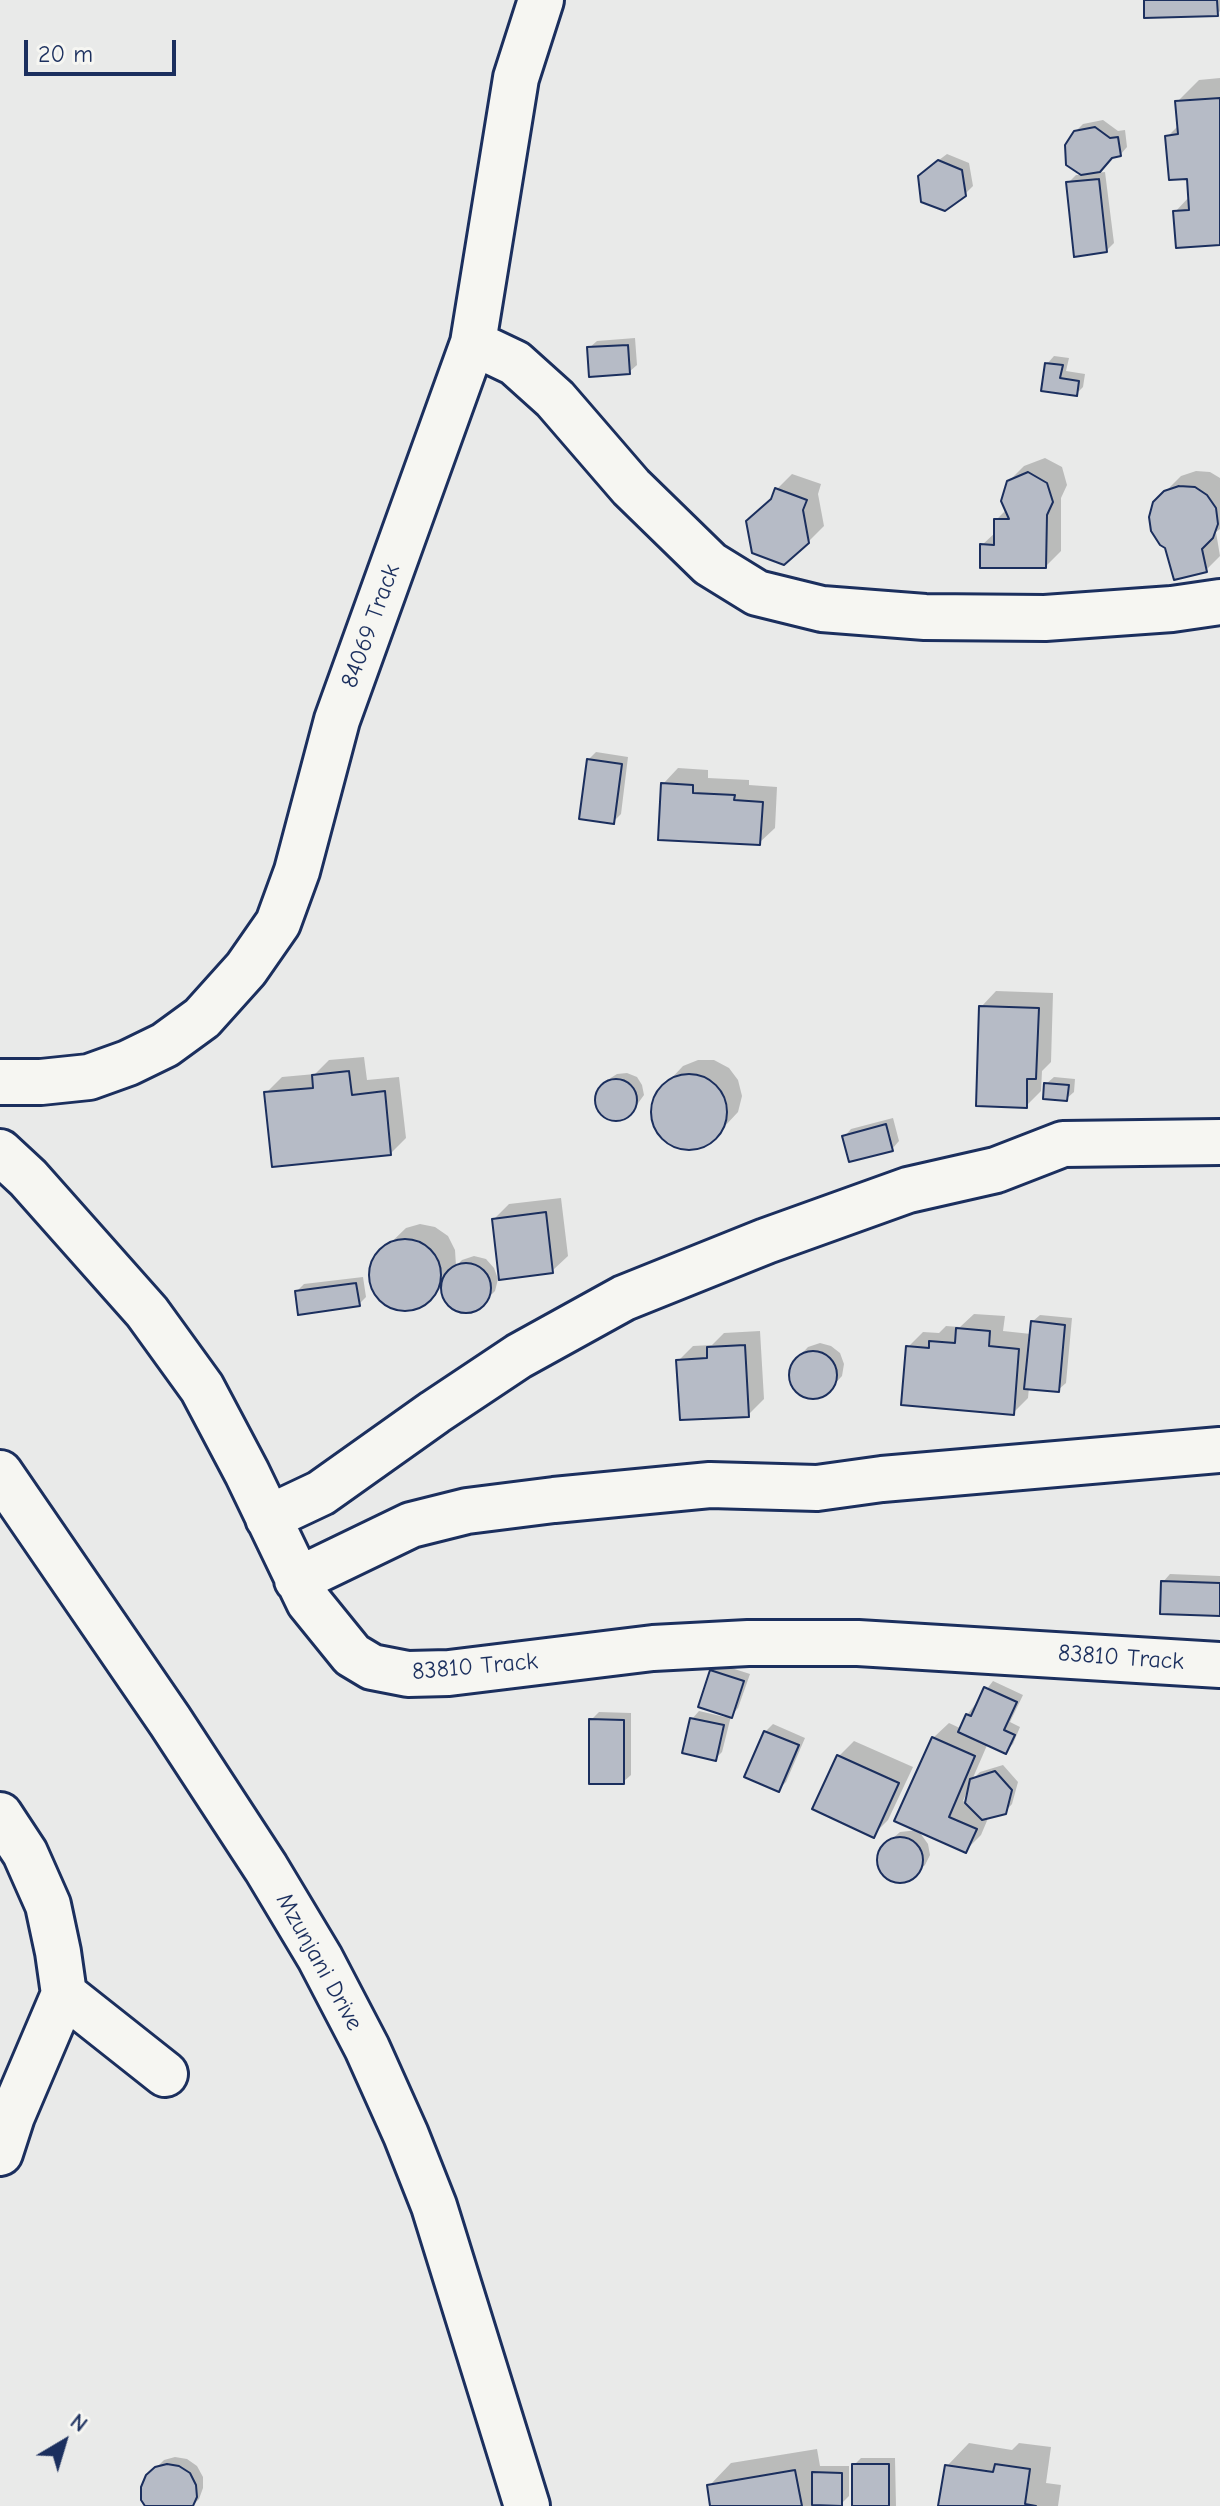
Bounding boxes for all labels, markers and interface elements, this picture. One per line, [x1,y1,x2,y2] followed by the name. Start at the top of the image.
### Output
[28,24,180,74] scale bar
[38,40,93,68] text: 20 m
[335,560,407,692] street label: 84069 Track
[1057,1639,1185,1677] street label: 83810 Track
[411,1647,539,1687] street label: 83810 Track
[269,1888,369,2036] street label: Mzunjani Drive
[24,2402,104,2482] north arrow
[65,2408,92,2438] text: N

